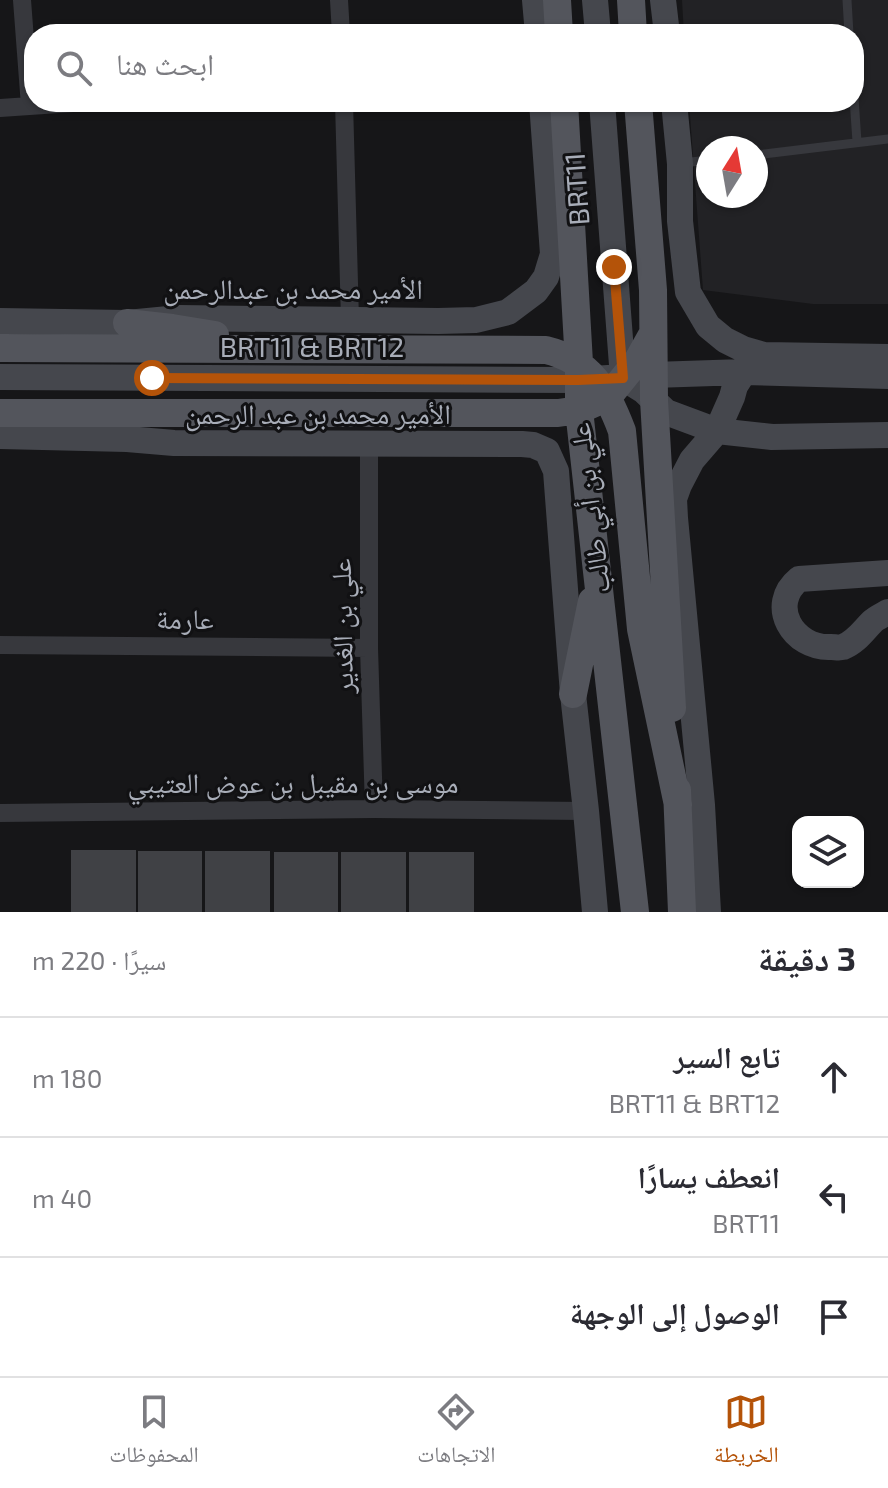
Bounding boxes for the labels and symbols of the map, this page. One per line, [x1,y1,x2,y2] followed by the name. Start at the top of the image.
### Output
[696,136,768,208] north arrow
[557,152,596,227] street label: BRT11
[596,249,632,285] route end
[163,271,423,307] street label: الأمير محمد بن عبدالرحمن
[220,329,404,363] street label: BRT11 & BRT12
[134,360,170,396] route start
[185,396,451,432] street label: الأمير محمد بن عبد الرحمن
[562,420,623,595] street label: علي بن أبي طالب
[323,558,366,695] street label: علي بن الغدير
[156,601,214,635] street label: عارمة
[127,765,459,806] street label: موسى بن مقيبل بن عوض العتيبي

